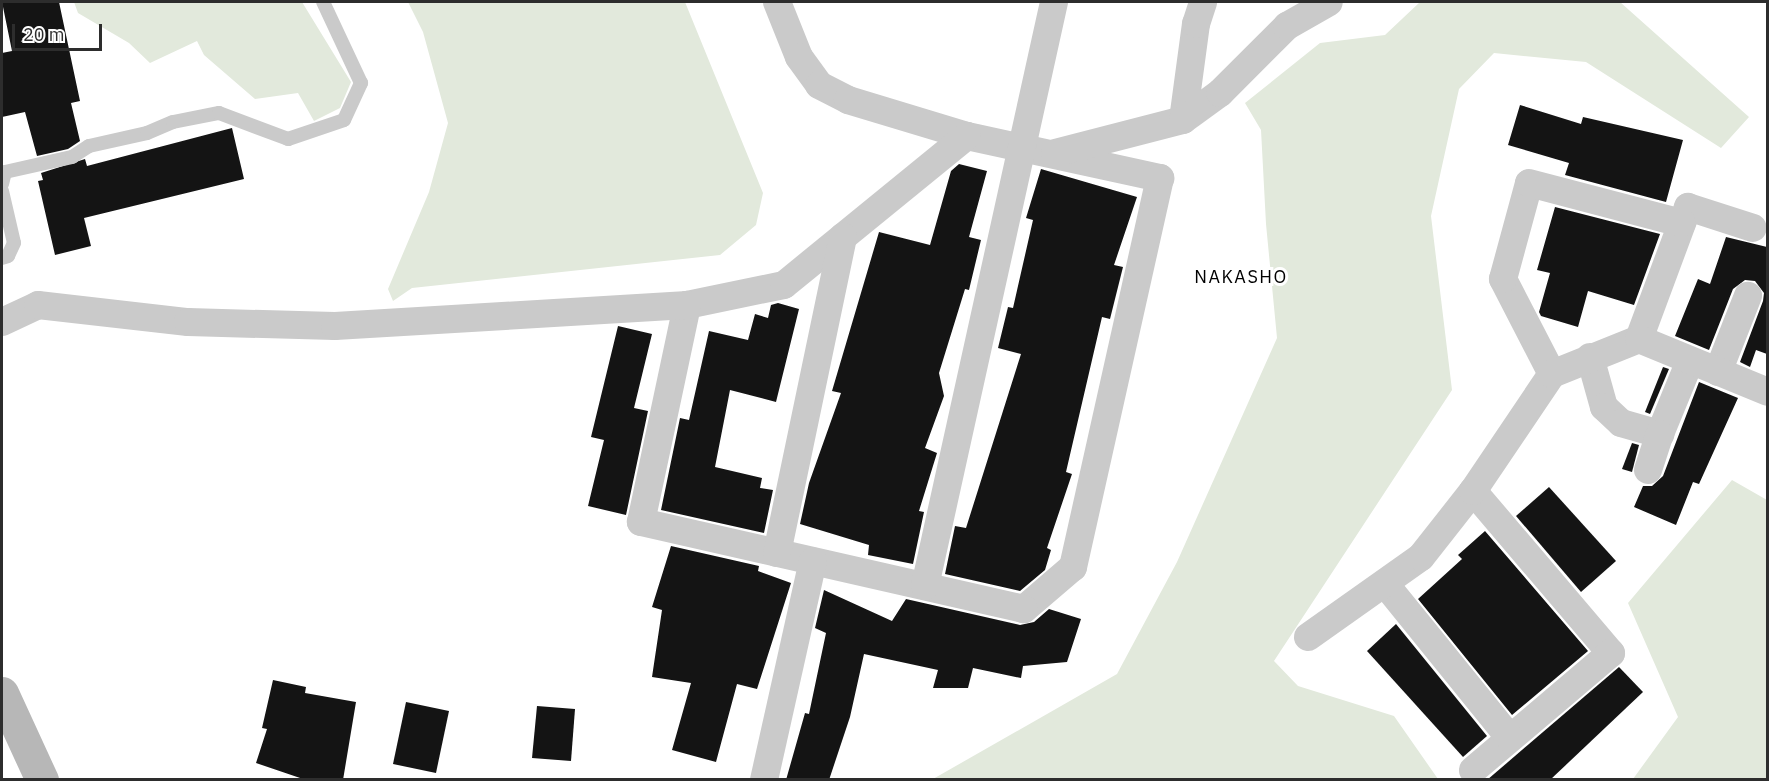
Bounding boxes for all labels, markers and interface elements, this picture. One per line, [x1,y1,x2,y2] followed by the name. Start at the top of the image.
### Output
[15,12,105,50] scale bar
[23,23,65,46] text: 20 m
[1194,266,1288,288] district label: NAKASHO

